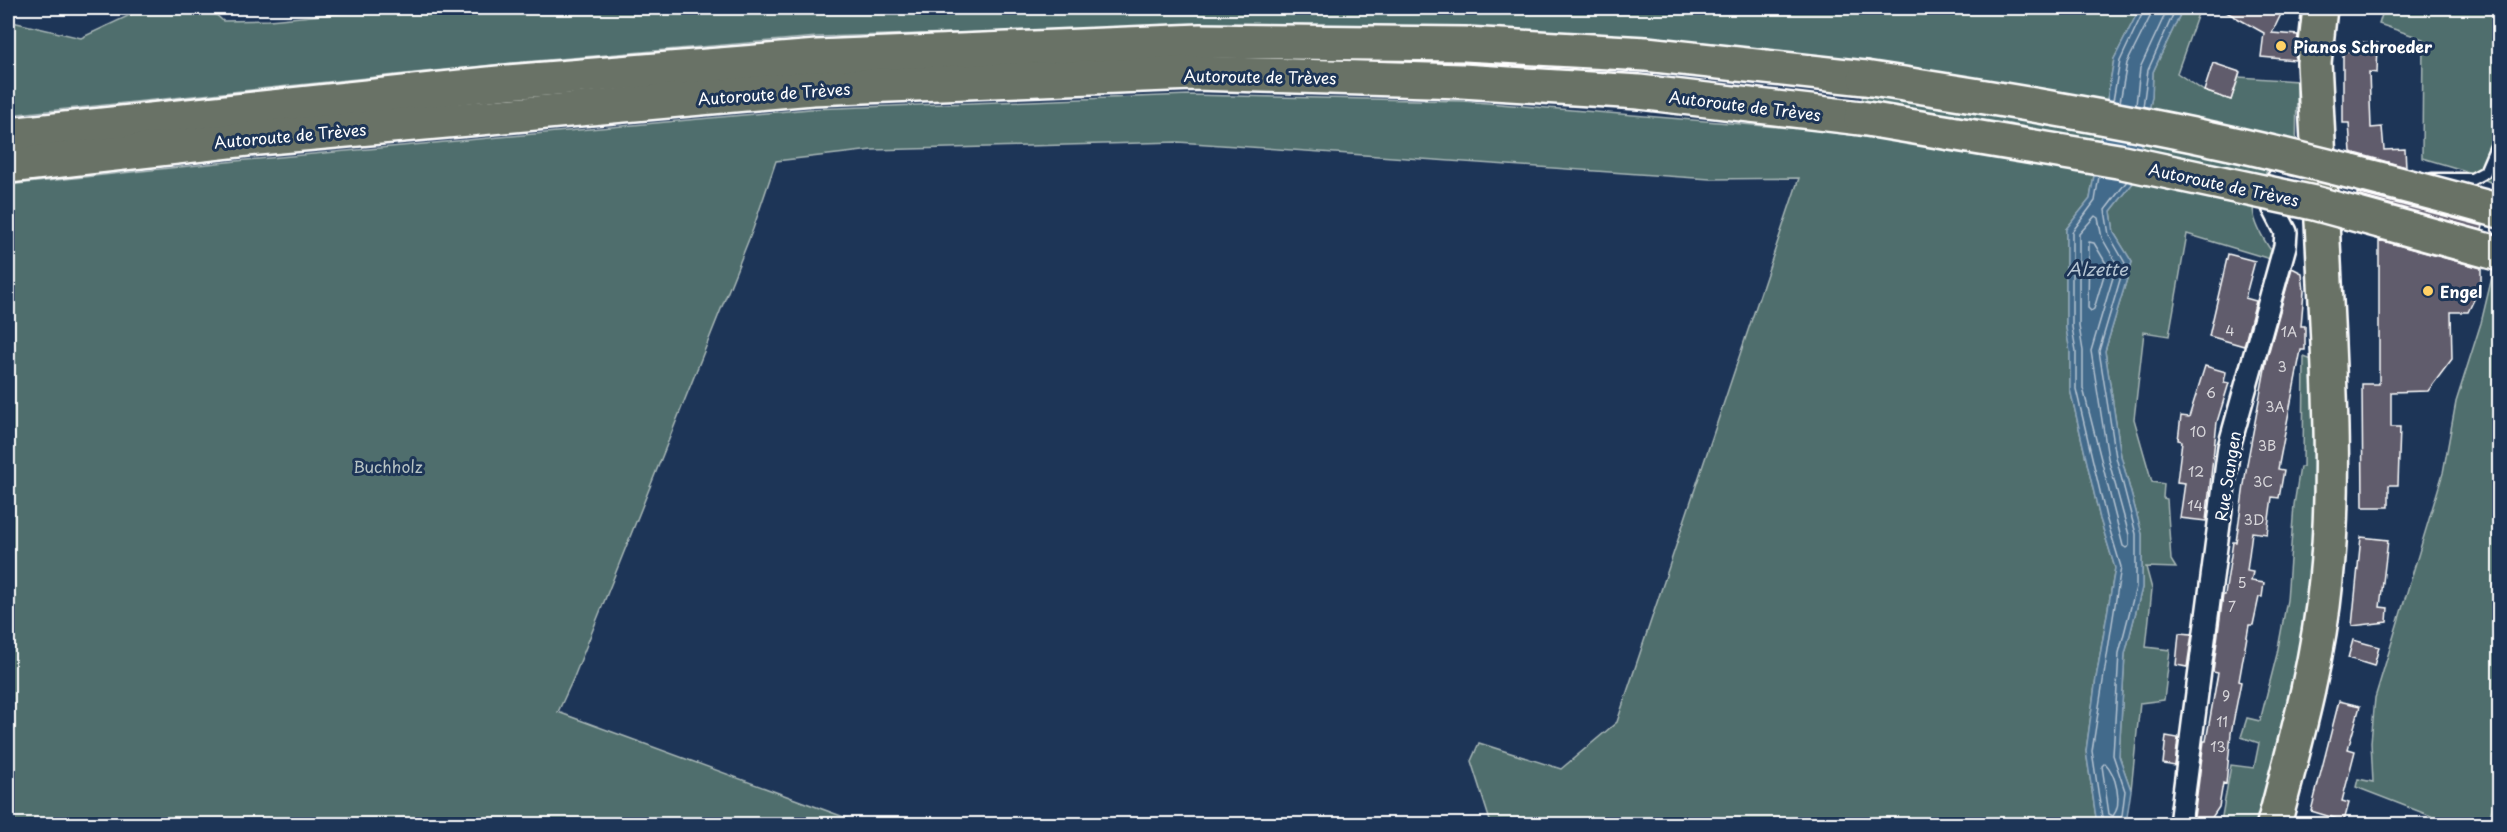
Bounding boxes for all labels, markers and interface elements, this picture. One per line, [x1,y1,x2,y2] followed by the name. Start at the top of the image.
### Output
[2293,34,2433,58] place label: Pianos Schroeder
[2274,39,2288,53] marker: Pianos Schroeder
[1183,63,1337,89] street label: Autoroute de Trèves
[697,76,851,110] street label: Autoroute de Trèves
[1668,84,1822,126] street label: Autoroute de Trèves
[213,116,367,154] street label: Autoroute de Trèves
[2147,156,2301,212] street label: Autoroute de Trèves
[2066,255,2129,282] water label: Alzette
[2440,279,2482,303] place label: Engel
[2421,284,2435,298] marker: Engel
[2225,320,2235,341] house number: 4
[2281,321,2297,342] house number: 1A
[2277,356,2287,377] house number: 3
[2206,382,2216,403] house number: 6
[2265,396,2285,417] house number: 3A
[2190,421,2206,442] house number: 10
[2208,429,2246,523] street label: Rue Sangen
[2258,435,2276,456] house number: 3B
[353,454,423,478] park label: Buchholz
[2188,461,2204,482] house number: 12
[2253,471,2273,492] house number: 3C
[2187,495,2203,516] house number: 14
[2244,509,2264,530] house number: 3D
[2237,572,2247,593] house number: 5
[2228,596,2236,617] house number: 7
[2222,685,2230,706] house number: 9
[2216,711,2228,732] house number: 11
[2210,736,2226,757] house number: 13

